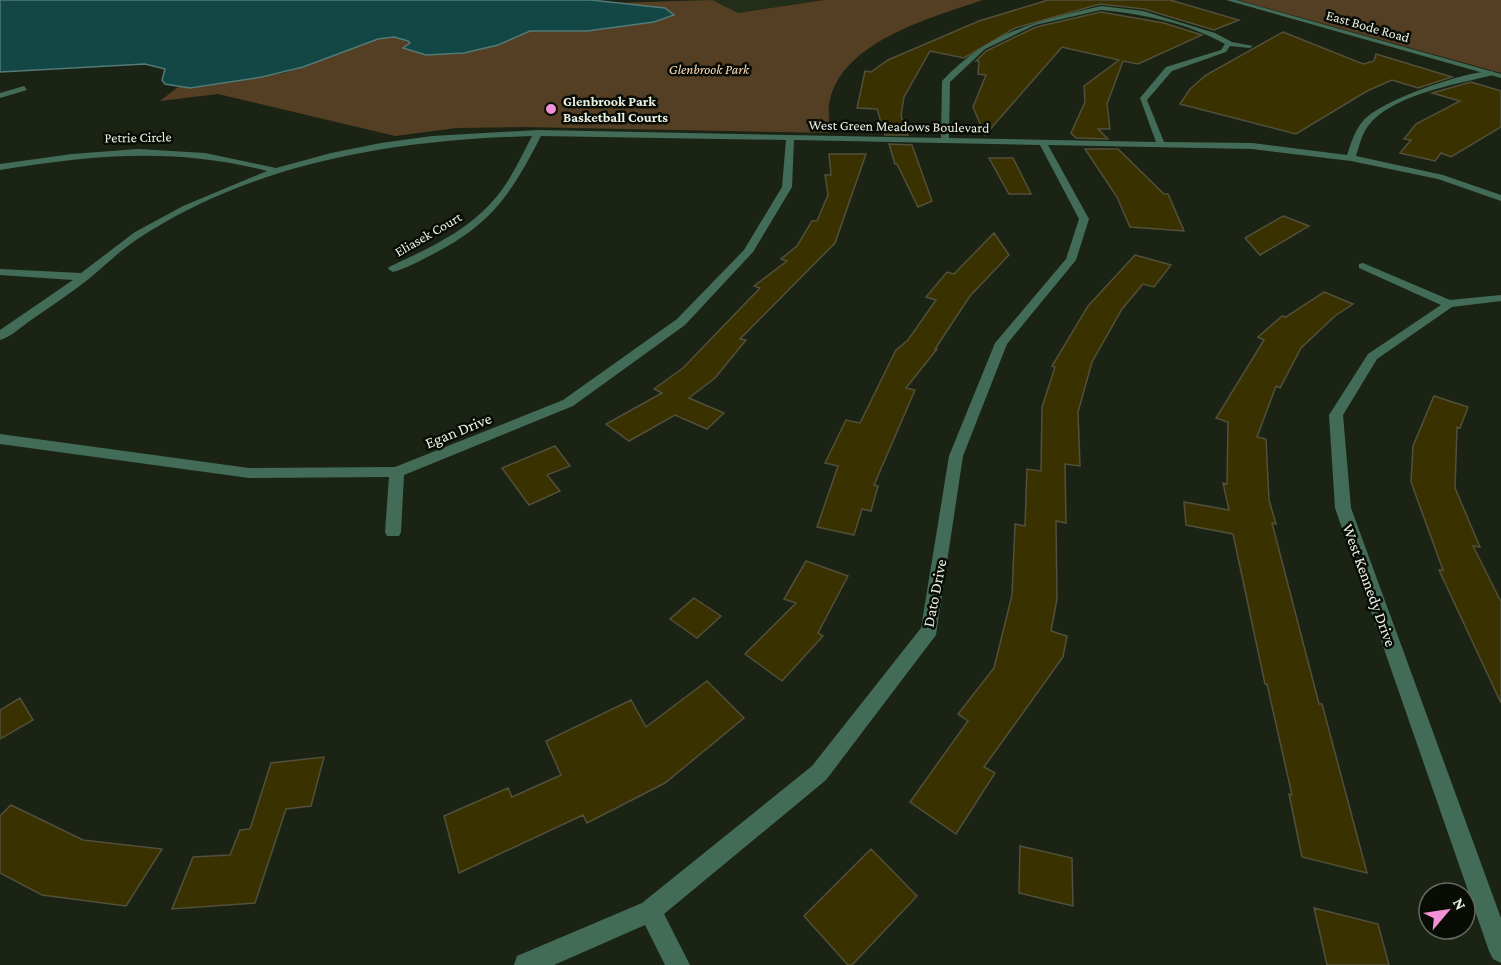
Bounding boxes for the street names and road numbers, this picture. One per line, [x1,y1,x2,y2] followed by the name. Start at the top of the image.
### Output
[1324,6,1412,46] street label: East Bode Road
[809,116,990,136] street label: West Green Meadows Boulevard
[104,128,172,146] street label: Petrie Circle
[392,208,465,260] street label: Eliasek Court
[423,409,494,452] street label: Egan Drive
[1338,521,1400,649] street label: West Kennedy Drive
[920,558,949,629] street label: Dato Drive

